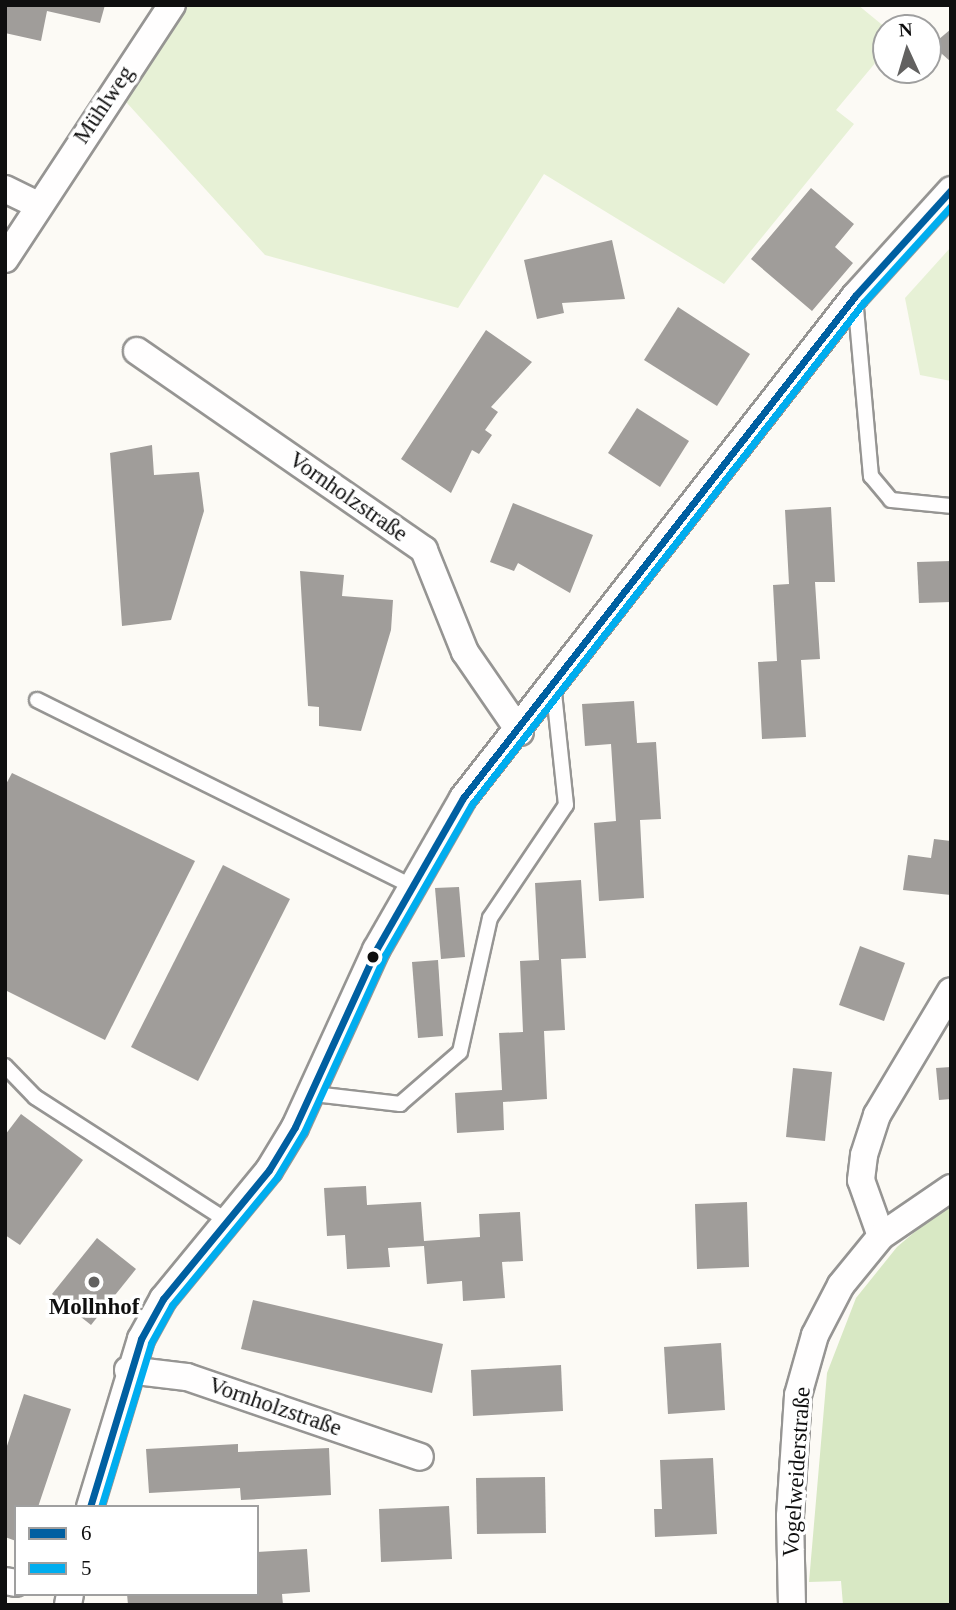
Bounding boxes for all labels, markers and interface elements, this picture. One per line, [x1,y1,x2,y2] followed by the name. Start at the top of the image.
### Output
[872,14,942,84] north arrow
[898,19,913,41] text: N
[68,61,140,149] street label: Mühlweg
[283,446,413,548] street label: Vornholzstraße
[366,950,380,964] unlabelled marker
[86,1274,102,1290] marker: Mollnhof
[49,1293,139,1321] place label: Mollnhof
[205,1371,345,1443] street label: Vornholzstraße
[777,1386,817,1558] street label: Vogelweiderstraße
[14,1505,259,1596] legend
[81,1521,92,1545] text: 6
[81,1556,92,1580] text: 5

